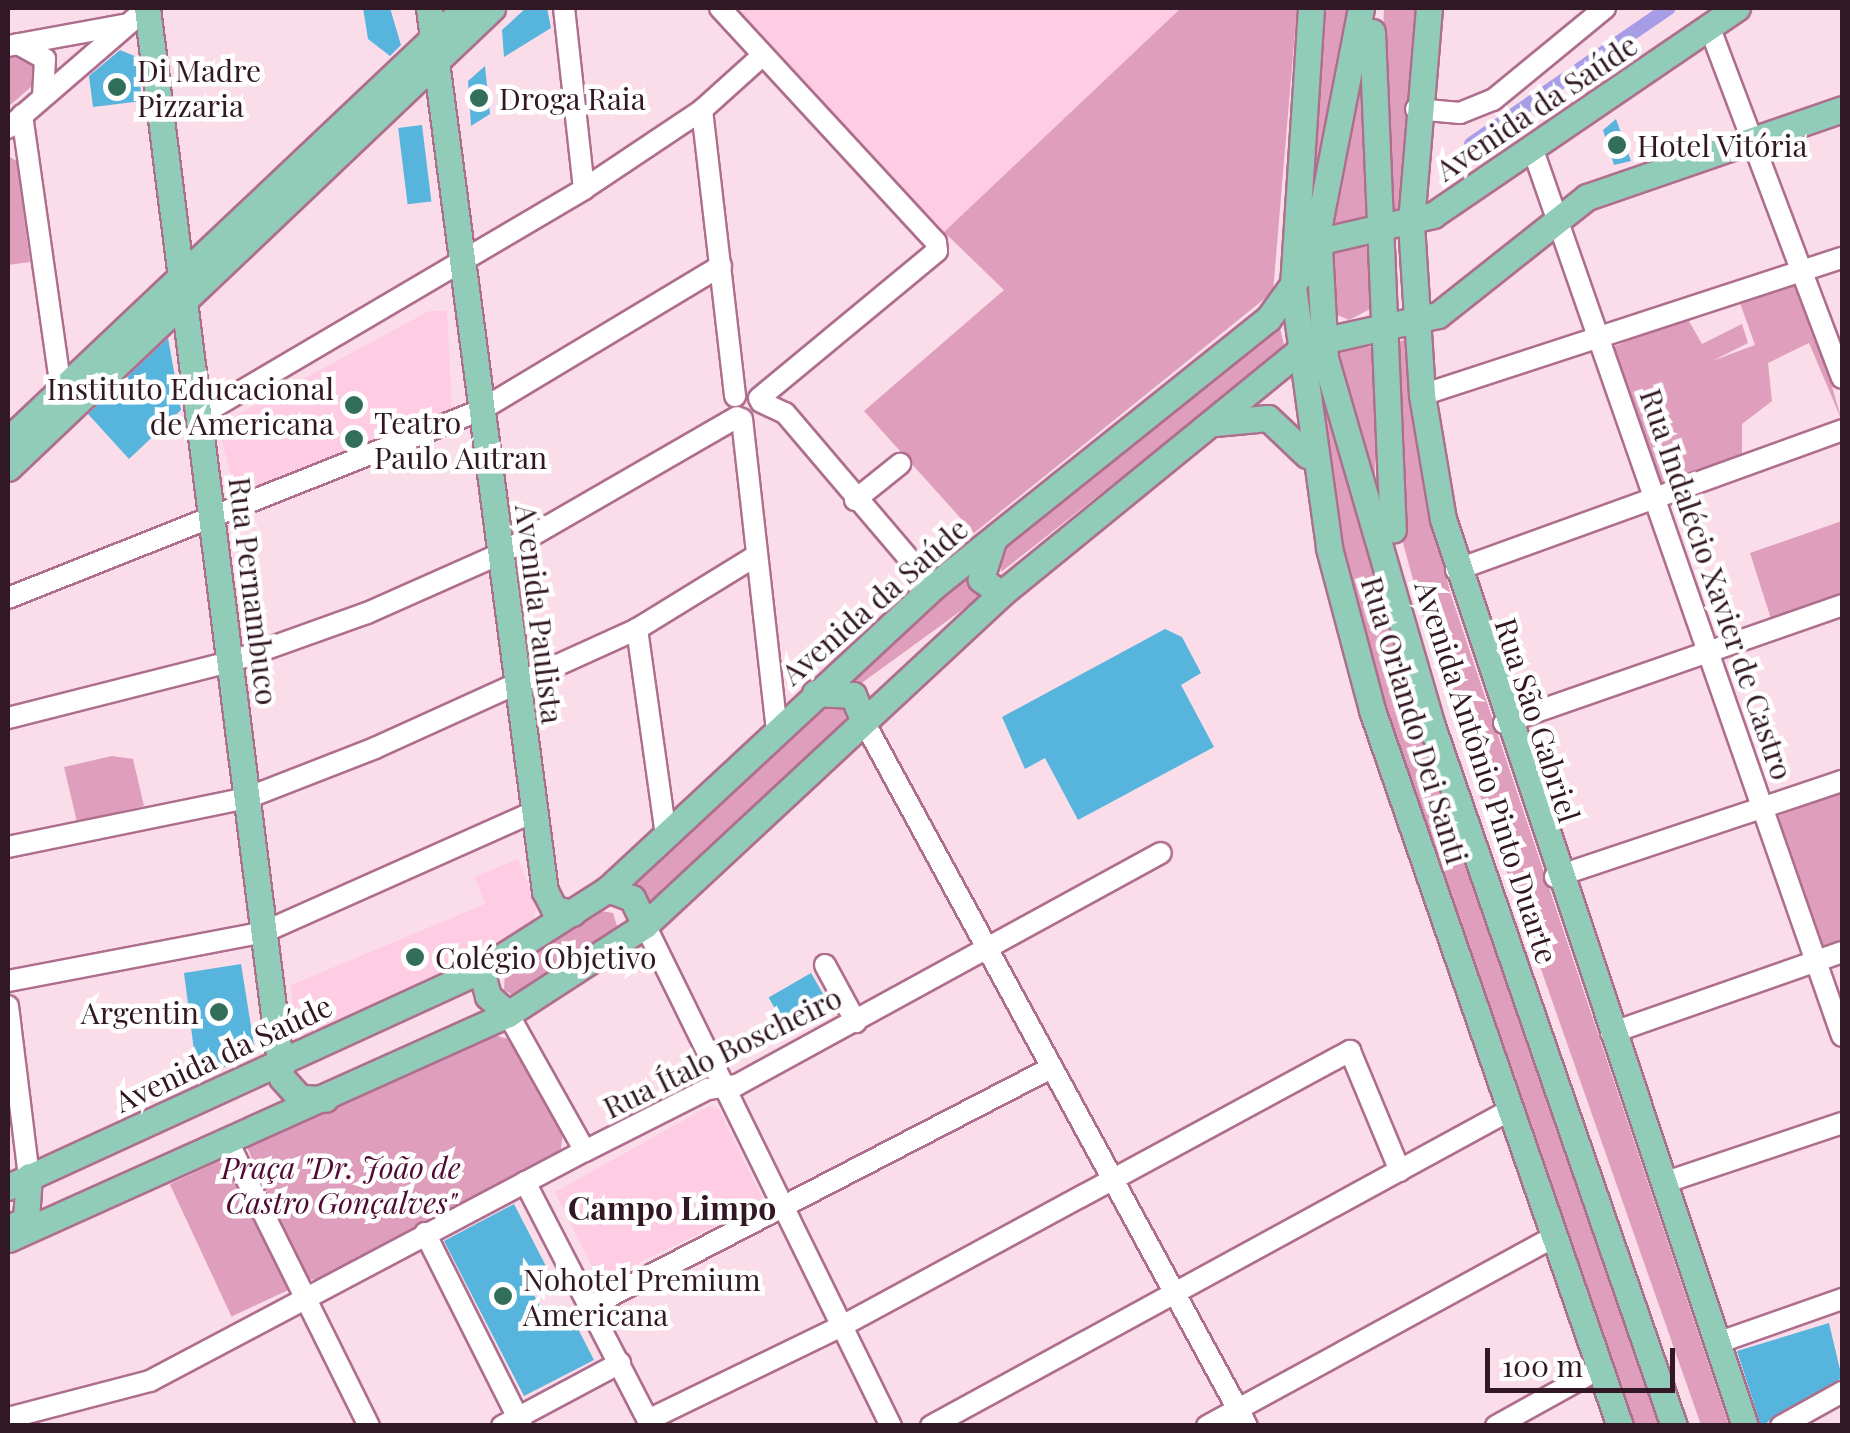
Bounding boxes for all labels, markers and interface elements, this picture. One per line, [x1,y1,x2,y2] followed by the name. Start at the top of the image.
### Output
[1428,26,1644,188] street label: Avenida da Saúde
[137,52,261,122] place label: Di Madre Pizzaria
[106,76,128,98] marker: Di Madre Pizzaria
[499,80,646,116] place label: Droga Raia
[468,87,490,109] marker: Droga Raia
[1637,127,1808,163] place label: Hotel Vitória
[1606,134,1628,156] marker: Hotel Vitória
[47,370,334,440] place label: Instituto Educacional de Americana
[1633,383,1801,785] street label: Rua Indalécio Xavier de Castro
[343,394,365,416] marker: Instituto Educacional de Americana
[374,404,548,474] place label: Teatro Paulo Autran
[343,428,365,450] marker: Teatro Paulo Autran
[222,475,286,707] street label: Rua Pernambuco
[509,502,571,726] street label: Avenida Paulista
[773,510,975,692] street label: Avenida da Saúde
[1354,572,1476,868] street label: Rua Orlando Dei Santi
[1408,576,1566,968] street label: Avenida Antônio Pinto Duarte
[1488,613,1588,827] street label: Rua São Gabriel
[435,939,656,975] place label: Colégio Objetivo
[404,946,426,968] marker: Colégio Objetivo
[597,979,847,1125] street label: Rua Ítalo Boscheiro
[108,987,338,1119] street label: Avenida da Saúde
[81,994,199,1030] place label: Argentin
[208,1001,230,1023] marker: Argentin
[221,1149,461,1220] park label: Praça "Dr. João de Castro Gonçalves"
[568,1188,776,1226] district label: Campo Limpo
[523,1261,761,1332] place label: Nohotel Premium Americana
[492,1285,514,1307] marker: Nohotel Premium Americana
[1490,1328,1680,1390] scale bar
[1502,1345,1583,1385] text: 100 m

